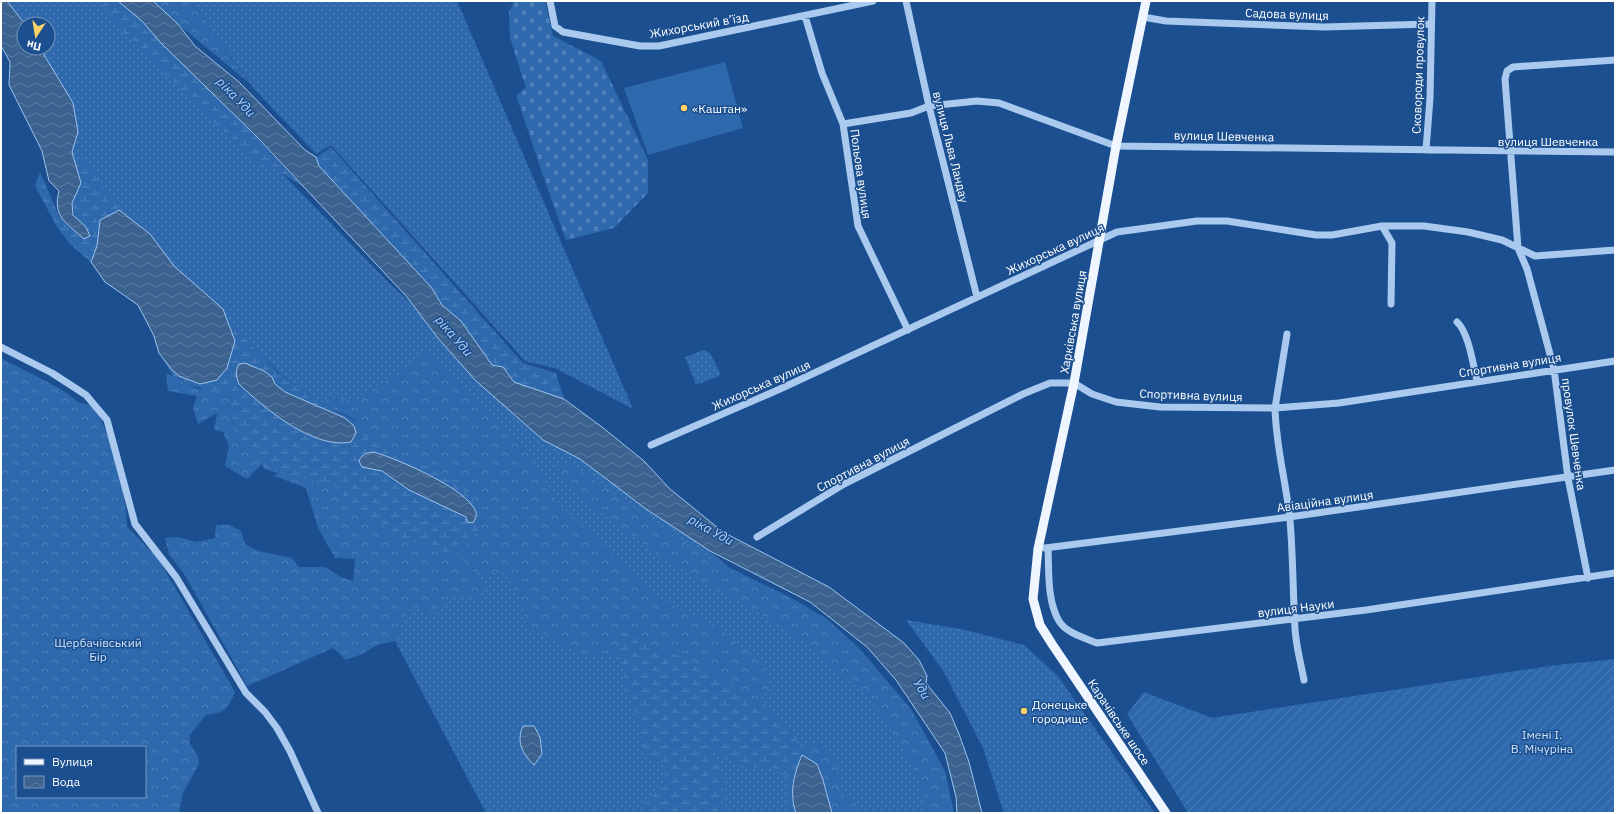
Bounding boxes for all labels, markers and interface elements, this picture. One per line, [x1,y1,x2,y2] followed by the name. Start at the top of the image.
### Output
[1245,5,1329,23] street label: Садова вулиця
[648,9,750,41] street label: Жихорський в’їзд
[16,16,56,56] north arrow
[1408,16,1428,134] street label: Сковороди провулок
[25,37,42,54] text: Пн
[212,73,259,121] water label: ріка Уди
[930,90,972,204] street label: вулиця Льва Ландау
[692,101,747,116] place label: «Каштан»
[679,103,689,113] marker: «Каштан»
[847,128,875,220] street label: Польова вулиця
[1174,128,1275,144] street label: вулиця Шевченка
[1498,134,1599,149] street label: вулиця Шевченка
[1004,220,1106,278] street label: Жихорська вулиця
[1057,269,1089,375] street label: Харківська вулиця
[431,311,477,360] water label: ріка Уди
[1458,350,1562,380] street label: Спортивна вулиця
[709,357,813,413] street label: Жихорська вулиця
[1559,377,1589,492] street label: провулок Шевченка
[1139,386,1243,404] street label: Спортивна вулиця
[814,433,912,495] street label: Спортивна вулиця
[1276,487,1374,515] street label: Авіаційна вулиця
[684,510,737,549] water label: ріка Уди
[1257,596,1335,620] street label: вулиця Науки
[54,635,142,664] park label: Щербачівський Бір
[909,676,935,702] water label: Уди
[1085,676,1154,768] street label: Карачівське шосе
[1032,697,1088,726] place label: Донецьке городище
[1019,706,1029,716] marker: Донецьке городище
[1511,727,1574,756] park label: Імені І. В. Мічуріна
[16,746,146,798] legend
[52,754,93,769] text: Вулиця
[52,774,81,789] text: Вода

